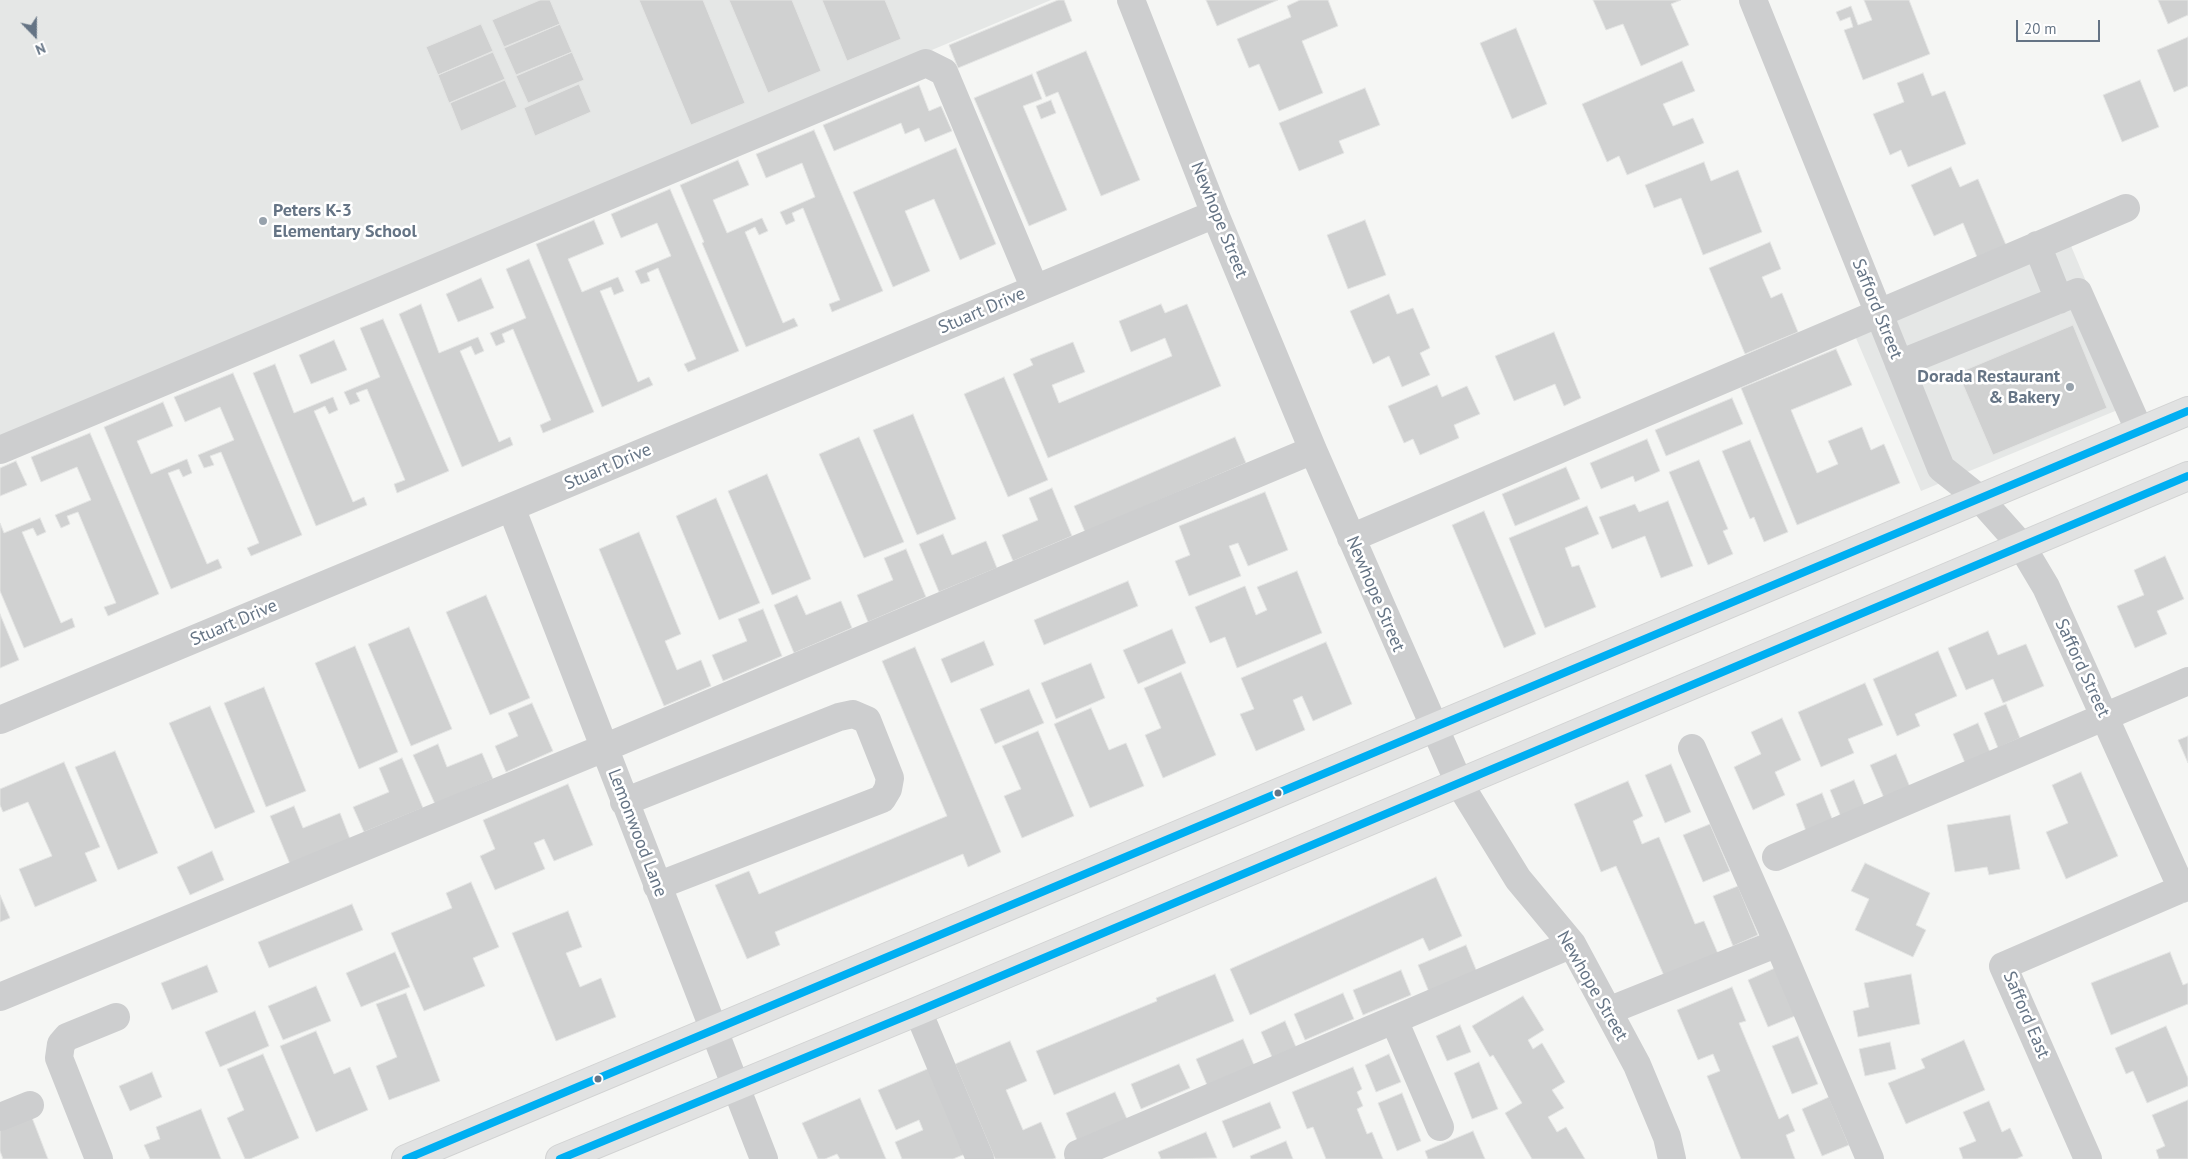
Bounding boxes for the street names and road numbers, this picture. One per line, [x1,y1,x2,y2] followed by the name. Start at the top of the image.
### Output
[1186,159,1252,281] street label: Newhope Street
[1847,256,1907,362] street label: Safford Street
[935,283,1029,339] street label: Stuart Drive
[561,439,655,495] street label: Stuart Drive
[1341,533,1409,655] street label: Newhope Street
[187,595,281,651] street label: Stuart Drive
[2050,615,2114,721] street label: Safford Street
[603,766,671,900] street label: Lemonwood Lane
[1552,927,1632,1045] street label: Newhope Street
[1998,968,2054,1062] street label: Safford East

